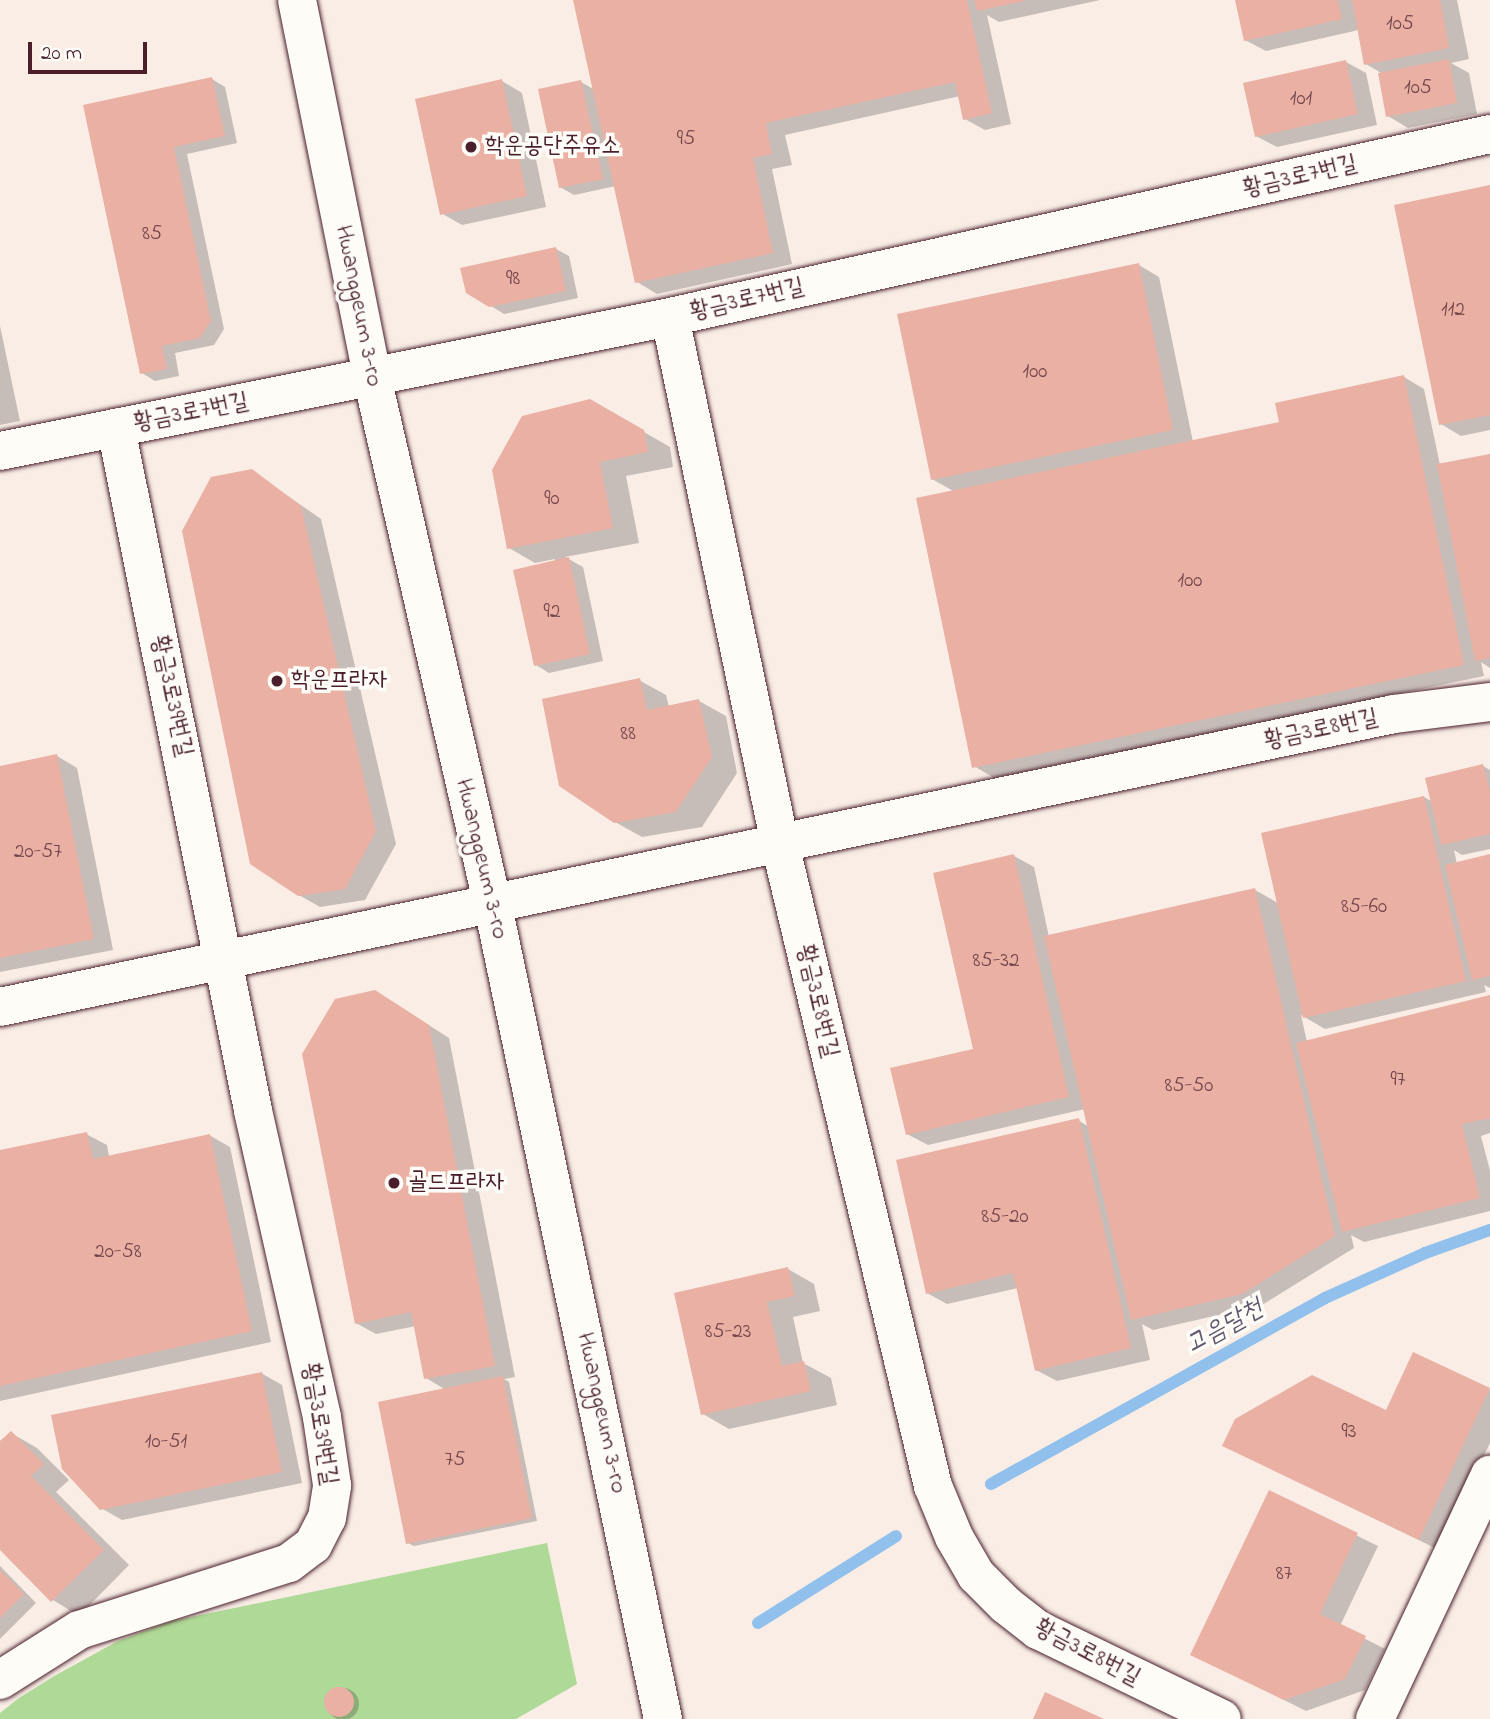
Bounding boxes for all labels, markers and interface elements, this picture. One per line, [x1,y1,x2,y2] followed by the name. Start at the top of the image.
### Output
[1386,11,1414,37] house number: 105
[32,28,150,72] scale bar
[41,39,82,69] text: 20 m
[1404,75,1432,101] house number: 105
[1290,86,1312,112] house number: 101
[677,126,695,152] house number: 95
[485,133,620,161] place label: 학운공단주유소
[463,139,479,155] marker: 학운공단주유소
[1240,150,1360,204] street label: 황금3로7번길
[142,221,162,247] house number: 85
[328,223,388,389] street label: Hwanggeum 3-ro
[506,266,520,292] house number: 98
[687,273,807,327] street label: 황금3로7번길
[1441,297,1465,323] house number: 112
[1023,359,1047,385] house number: 100
[131,388,251,438] street label: 황금3로7번길
[544,486,560,512] house number: 90
[1178,568,1202,594] house number: 100
[544,599,560,625] house number: 92
[144,633,198,759] street label: 황금3로39번길
[291,667,388,695] place label: 학운프라자
[269,673,285,689] marker: 학운프라자
[1262,704,1380,756] street label: 황금3로8번길
[620,721,636,747] house number: 88
[449,776,513,942] street label: Hwanggeum 3-ro
[14,839,62,865] house number: 20-57
[1341,894,1387,920] house number: 85-60
[790,942,844,1060] street label: 황금3로8번길
[973,948,1019,974] house number: 85-32
[1391,1067,1405,1093] house number: 97
[1165,1073,1213,1099] house number: 85-50
[408,1169,505,1197] place label: 골드프라자
[386,1175,402,1191] marker: 골드프라자
[981,1204,1029,1230] house number: 85-20
[94,1239,142,1265] house number: 20-58
[1181,1294,1269,1362] water label: 고음달천
[705,1319,751,1345] house number: 85-23
[570,1330,632,1496] street label: Hwanggeum 3-ro
[295,1361,343,1487] street label: 황금3로39번길
[1342,1419,1356,1445] house number: 93
[145,1429,187,1455] house number: 10-51
[445,1447,465,1473] house number: 75
[1276,1561,1292,1587] house number: 87
[1029,1613,1145,1693] street label: 황금3로8번길

